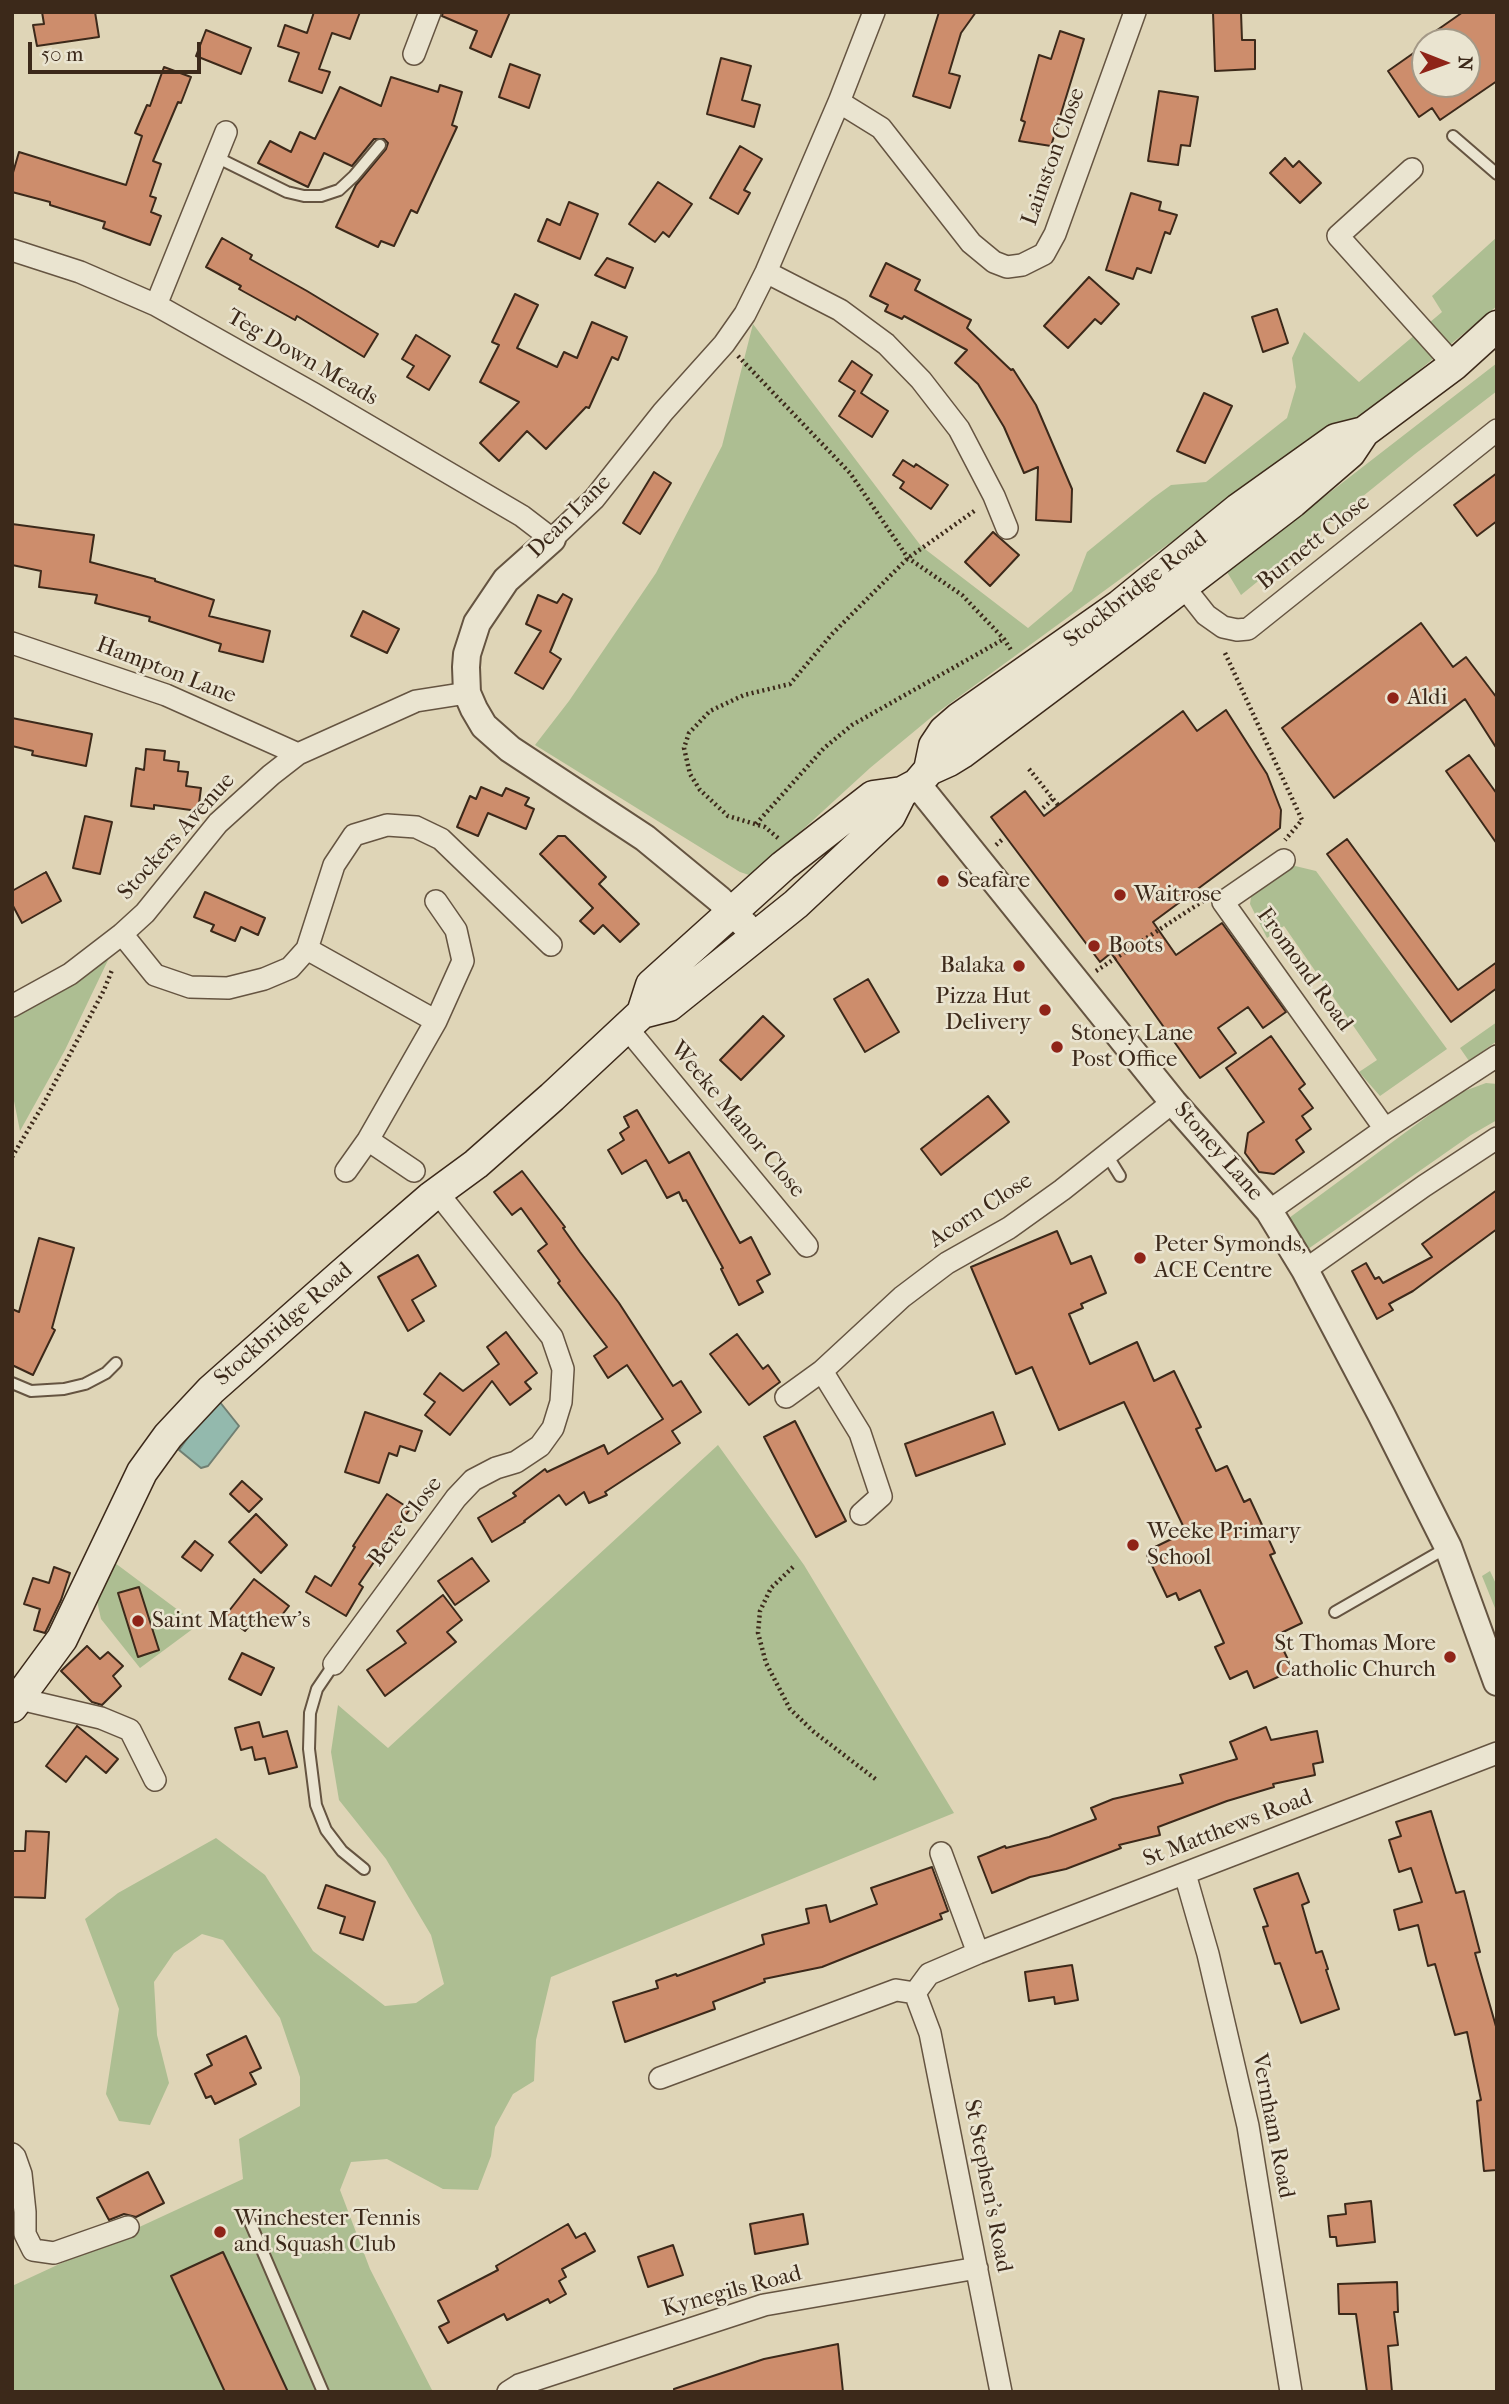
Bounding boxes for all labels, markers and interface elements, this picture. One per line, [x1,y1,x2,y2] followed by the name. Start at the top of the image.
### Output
[32,28,205,72] scale bar
[1411,28,1481,98] north arrow
[41,42,84,66] text: 50 m
[1454,56,1476,71] text: N
[1016,84,1092,230] street label: Lainston Close
[221,304,383,412] street label: Teg Down Meads
[522,469,618,565] street label: Dean Lane
[1252,489,1376,597] street label: Burnett Close
[1059,525,1213,655] street label: Stockbridge Road
[92,632,240,710] street label: Hampton Lane
[1407,684,1447,712] place label: Aldi
[1385,690,1401,706] marker: Aldi
[112,768,242,906] street label: Stockers Avenue
[957,867,1030,895] place label: Seafare
[935,873,951,889] marker: Seafare
[1134,881,1222,909] place label: Waitrose
[1112,887,1128,903] marker: Waitrose
[1250,903,1358,1037] street label: Fromond Road
[1108,932,1163,960] place label: Boots
[1086,938,1102,954] marker: Boots
[940,952,1005,980] place label: Balaka
[1011,958,1027,974] marker: Balaka
[935,983,1031,1037] place label: Pizza Hut Delivery
[1037,1002,1053,1018] marker: Pizza Hut Delivery
[1071,1020,1193,1074] place label: Stoney Lane Post Office
[663,1036,811,1204] street label: Weeke Manor Close
[1049,1039,1065,1055] marker: Stoney Lane Post Office
[1167,1097,1269,1207] street label: Stoney Lane
[924,1167,1038,1255] street label: Acorn Close
[1154,1231,1306,1285] place label: Peter Symonds, ACE Centre
[1132,1250,1148,1266] marker: Peter Symonds, ACE Centre
[209,1257,359,1393] street label: Stockbridge Road
[363,1472,449,1572] street label: Bere Close
[1147,1518,1301,1572] place label: Weeke Primary School
[1125,1537,1141,1553] marker: Weeke Primary School
[152,1607,310,1635] place label: Saint Matthew's
[130,1613,146,1629] marker: Saint Matthew's
[1274,1630,1436,1684] place label: St Thomas More Catholic Church
[1442,1649,1458,1665] marker: St Thomas More Catholic Church
[1140,1784,1316,1874] street label: St Matthews Road
[1244,2051,1300,2201] street label: Vernham Road
[957,2097,1017,2275] street label: St Stephen's Road
[234,2205,420,2259] place label: Winchester Tennis and Squash Club
[212,2224,228,2240] marker: Winchester Tennis and Squash Club
[659,2260,805,2324] street label: Kynegils Road

